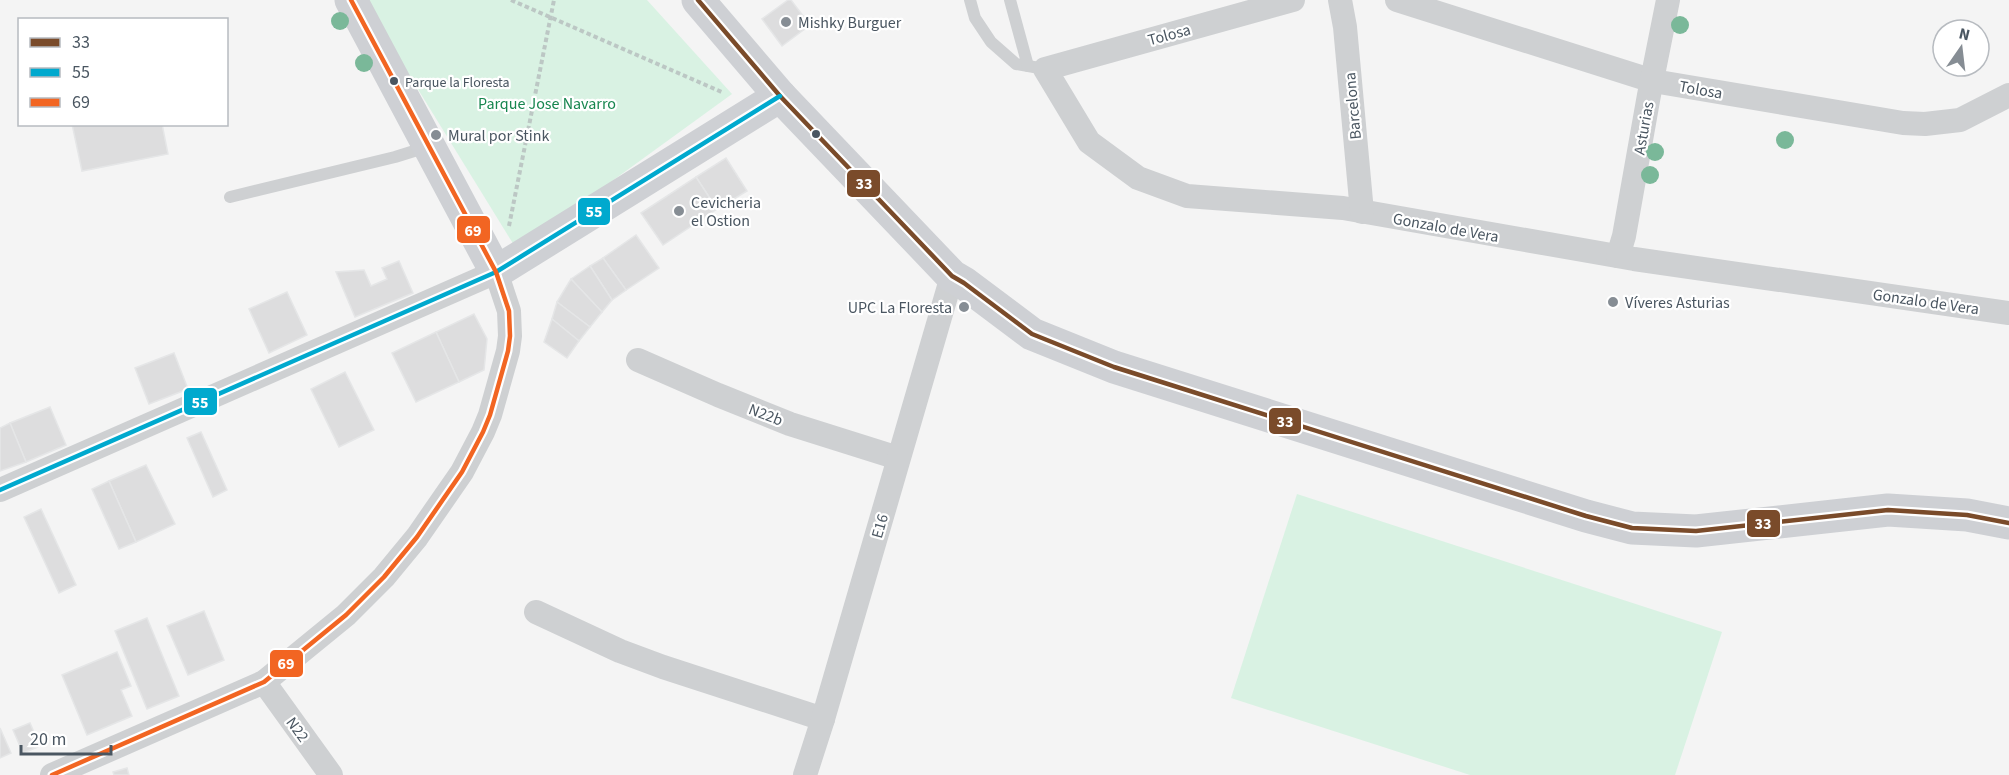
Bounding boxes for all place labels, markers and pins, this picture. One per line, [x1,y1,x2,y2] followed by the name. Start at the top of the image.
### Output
[798,12,902,34] place label: Mishky Burguer
[779,15,793,29] marker: Mishky Burguer
[405,73,509,93] place label: Parque la Floresta
[388,75,400,87] marker: Parque la Floresta
[448,125,549,147] place label: Mural por Stink
[429,128,443,142] marker: Mural por Stink
[810,128,822,140] unlabelled marker
[691,192,761,232] place label: Cevicheria el Ostion
[672,204,686,218] marker: Cevicheria el Ostion
[1625,292,1730,314] place label: Víveres Asturias
[1606,295,1620,309] marker: Víveres Asturias
[848,297,952,319] place label: UPC La Floresta
[957,300,971,314] marker: UPC La Floresta

